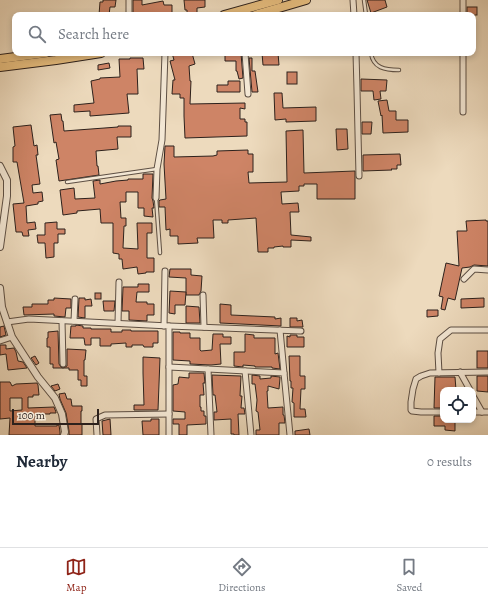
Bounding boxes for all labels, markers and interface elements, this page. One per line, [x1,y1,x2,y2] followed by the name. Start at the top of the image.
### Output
[12,12,476,56] search box
[26,23,48,45] icon: search
[58,24,129,44] text: Search here
[440,387,476,423] map controls
[440,387,476,423] button: locate
[12,407,99,426] scale bar
[18,408,45,423] text: 100 m
[16,450,67,473] text: Nearby
[427,453,472,470] text: 0 results
[65,556,87,595] tab: Map
[218,556,266,595] tab: Directions
[396,556,423,595] tab: Saved

